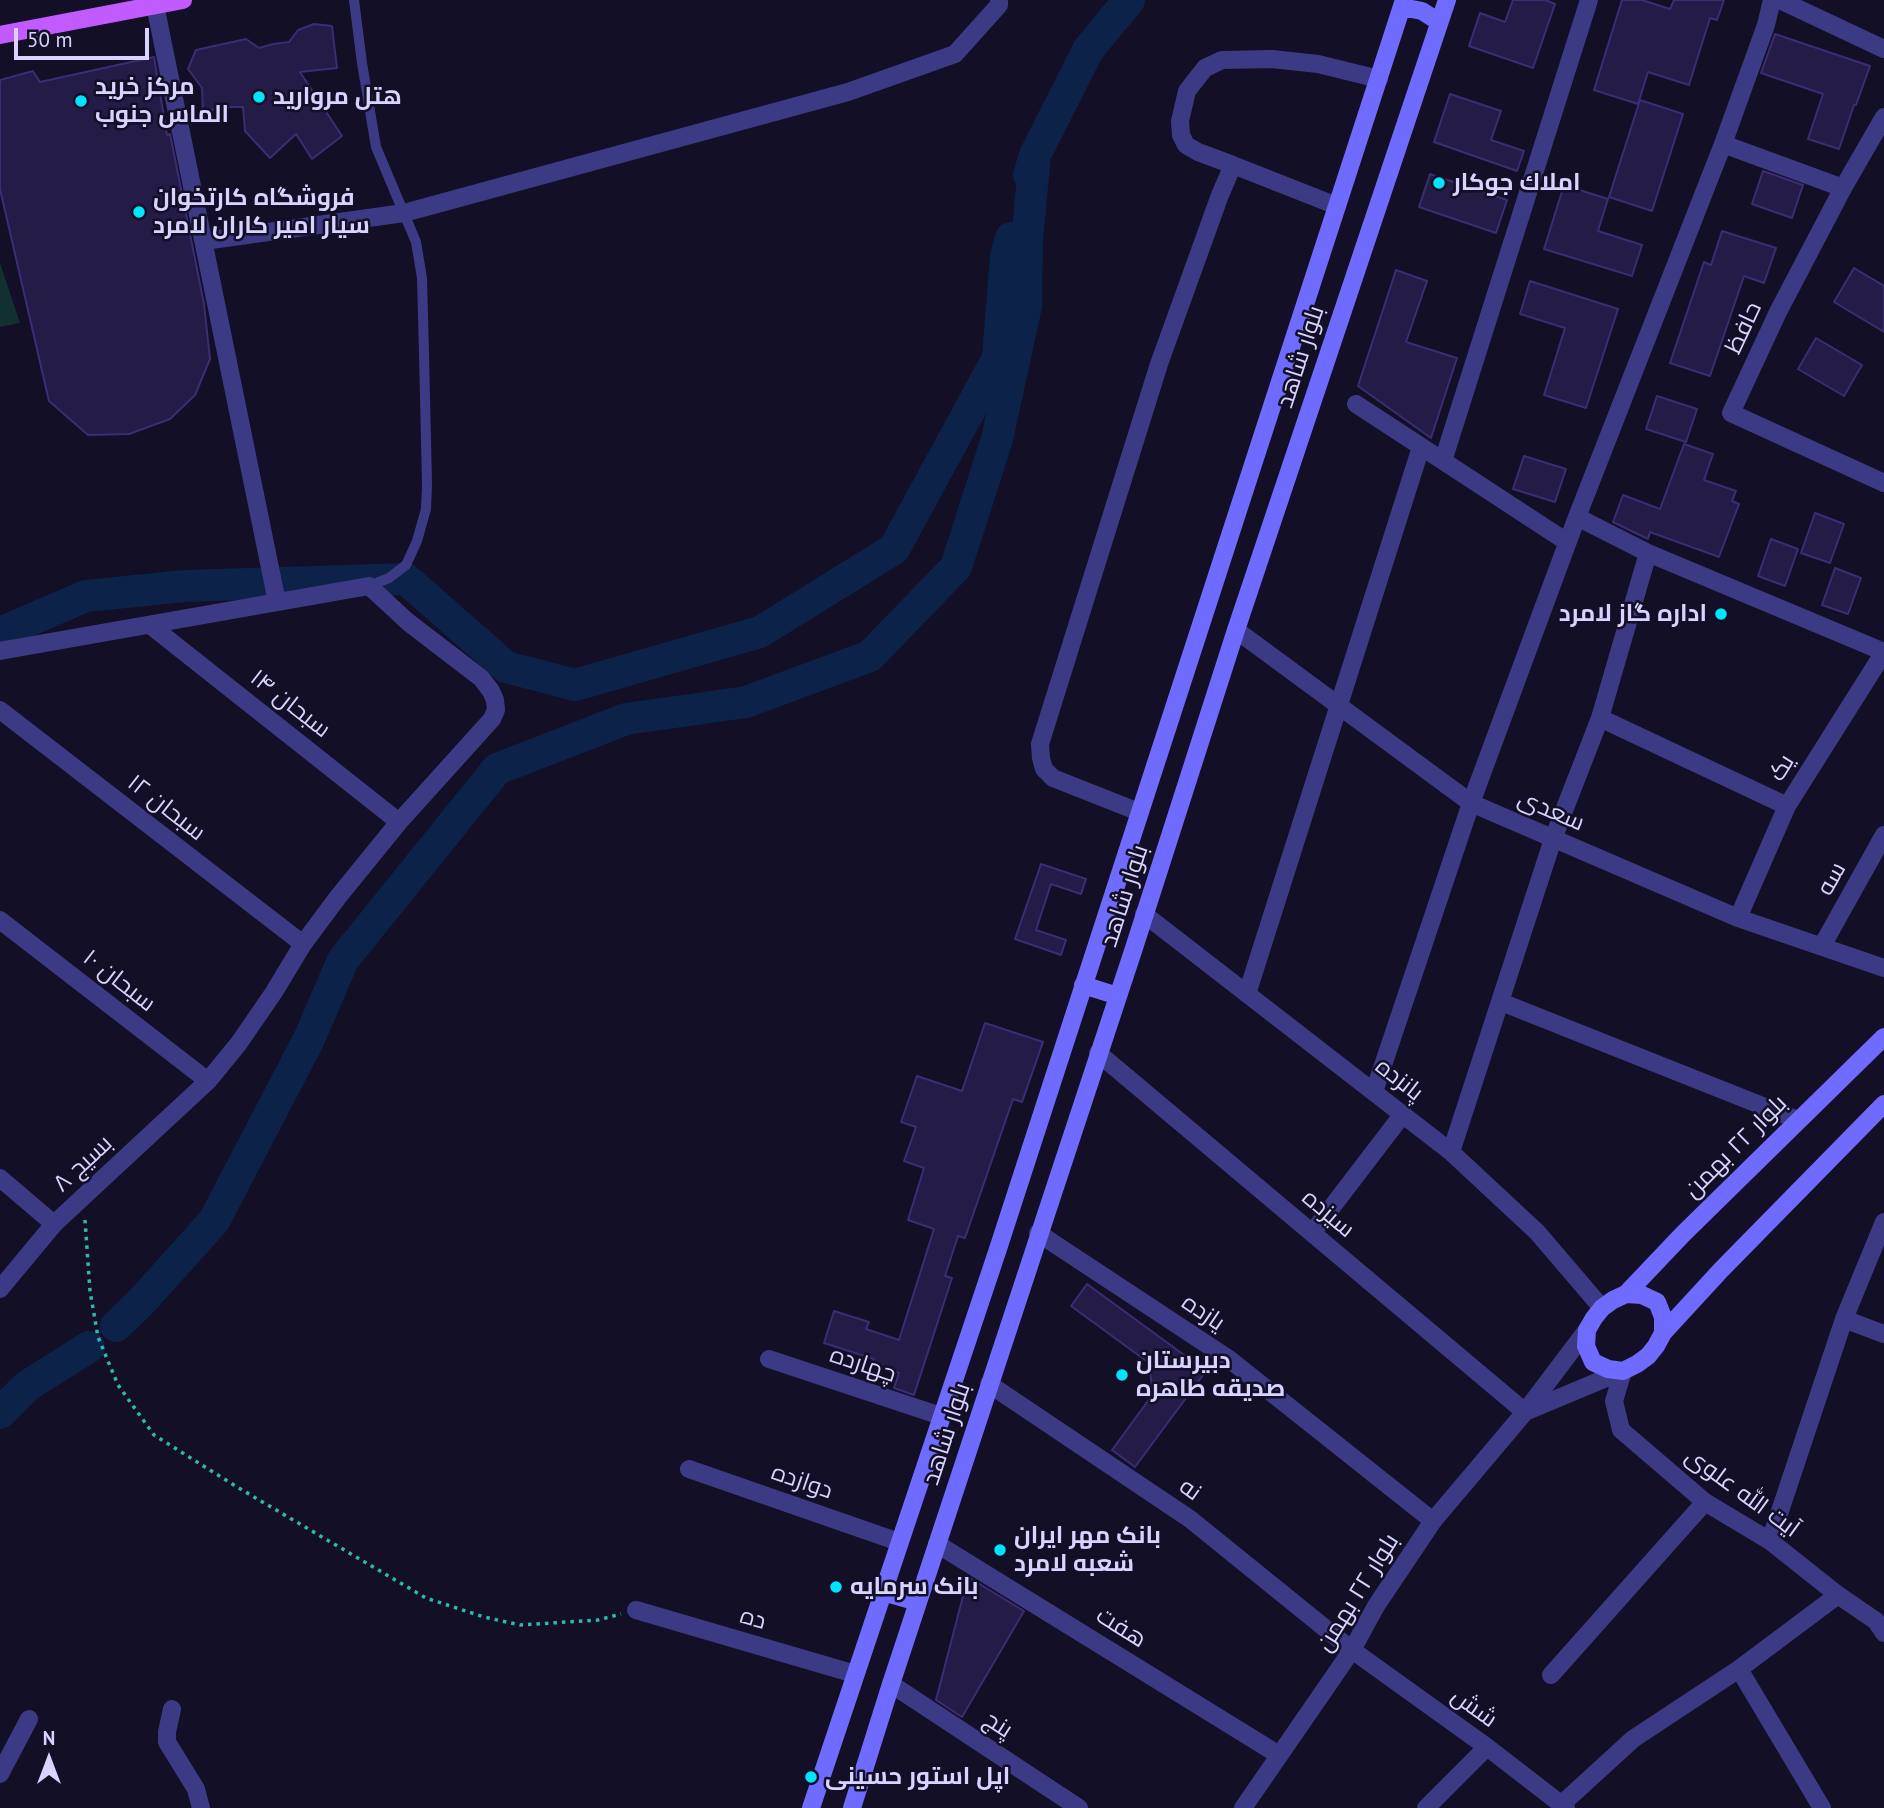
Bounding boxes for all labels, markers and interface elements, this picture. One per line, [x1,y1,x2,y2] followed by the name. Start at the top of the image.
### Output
[18,14,152,58] scale bar
[27,26,73,53] text: 50 m
[95,73,229,129] place label: مرکز خرید الماس جنوب
[273,83,402,111] place label: هتل مروارید
[251,89,267,105] marker: هتل مروارید
[73,93,89,109] marker: مرکز خرید الماس جنوب
[1453,169,1581,197] place label: املاك جوكار
[1431,175,1447,191] marker: املاك جوكار
[153,184,370,240] place label: فروشگاه کارتخوان سیار امیر کاران لامرد
[131,204,147,220] marker: فروشگاه کارتخوان سیار امیر کاران لامرد
[1720,297,1768,359] street label: حافظ
[1271,302,1331,412] street label: بلوار شاهد
[1559,600,1707,628] place label: اداره گاز لامرد
[1713,606,1729,622] marker: اداره گاز لامرد
[244,664,336,744] street label: سبحان ۱۴
[1763,749,1801,787] street label: یک
[121,769,211,847] street label: سبحان ۱۲
[1513,784,1589,838] street label: سعدی
[1095,841,1155,951] street label: بلوار شاهد
[1811,857,1853,901] street label: سه
[77,944,161,1018] street label: سبحان ۱۰
[1369,1052,1429,1108] street label: پانزده
[1679,1090,1793,1204] street label: بلوار ۲۲ بهمن
[47,1129,119,1199] street label: بسیج ۸
[1296,1184,1360,1244] street label: سیزده
[1176,1288,1230,1338] street label: یازده
[826,1341,900,1389] street label: چهارده
[1136,1347,1285,1403] place label: دبیرستان صدیقه طاهره
[1114,1367,1130,1383] marker: دبیرستان صدیقه طاهره
[917,1379,977,1489] street label: بلوار شاهد
[1679,1442,1805,1544] street label: آیت الله علوی
[768,1458,836,1506] street label: دوازده
[1173,1472,1207,1508] street label: نه
[1014,1522,1161,1578] place label: بانک مهر ایران شعبه لامرد
[1310,1529,1406,1657] street label: بلوار ۲۲ بهمن
[992,1542,1008,1558] marker: بانک مهر ایران شعبه لامرد
[850,1573,979,1601] place label: بانک سرمایه
[828,1579,844,1595] marker: بانک سرمایه
[1090,1601,1152,1655] street label: هفت
[737,1602,769,1636] street label: ده
[1445,1682,1503,1734] street label: شش
[978,1705,1018,1745] street label: پنج
[14,1724,84,1794] north arrow
[43,1726,55,1750] text: N
[825,1763,1010,1791] place label: اپل استور حسینی
[803,1769,819,1785] marker: اپل استور حسینی

